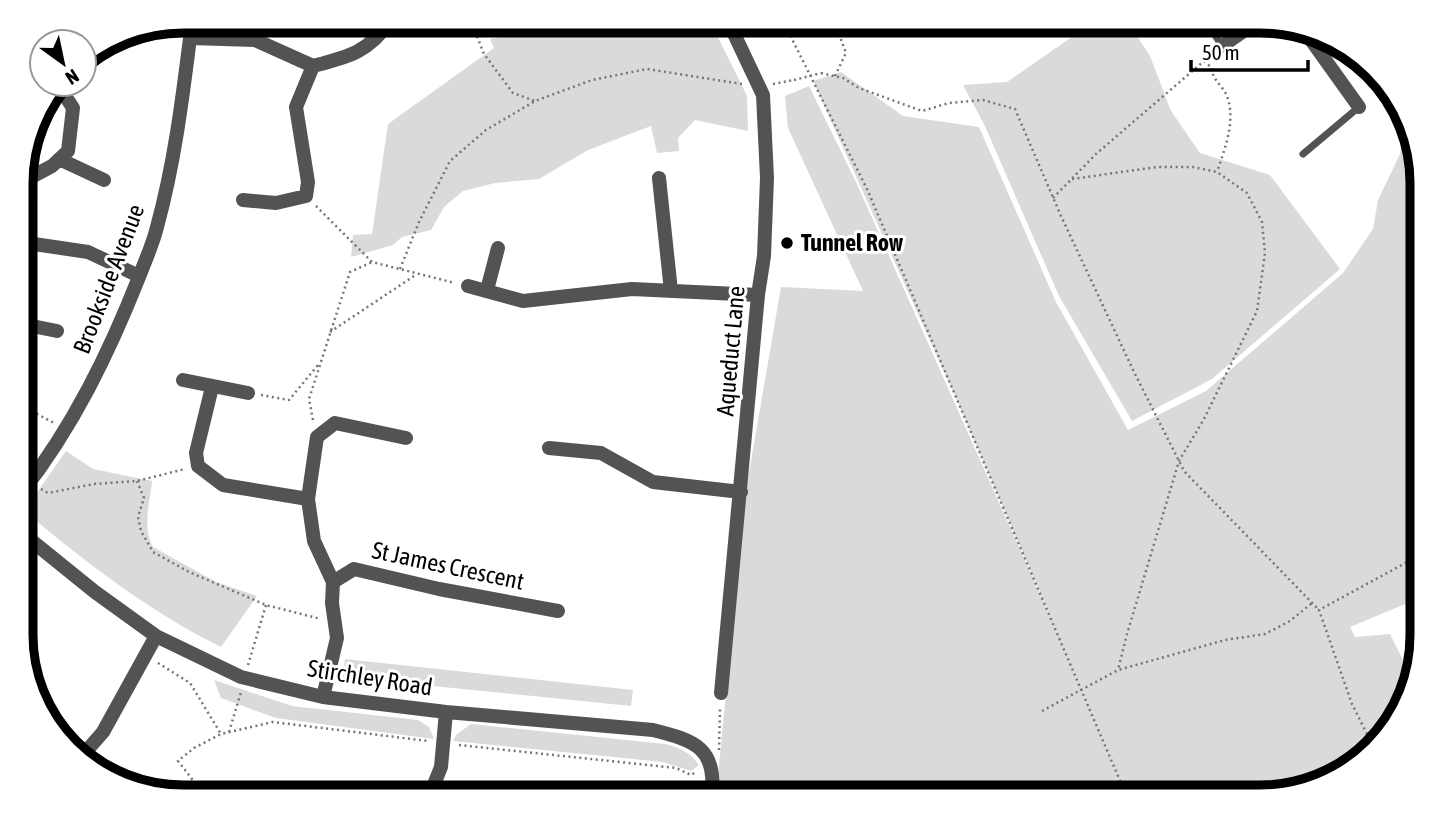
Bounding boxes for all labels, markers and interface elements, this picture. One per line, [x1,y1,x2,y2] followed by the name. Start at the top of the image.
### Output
[28,28,98,98] north arrow
[1191,28,1308,72] scale bar
[1202,40,1240,64] text: 50 m
[62,65,83,90] text: N
[68,200,149,357] street label: Brookside Avenue
[801,229,904,256] place label: Tunnel Row
[779,235,795,251] marker: Tunnel Row
[711,285,750,417] street label: Aqueduct Lane
[370,536,527,595] street label: St James Crescent
[306,654,434,701] street label: Stirchley Road

